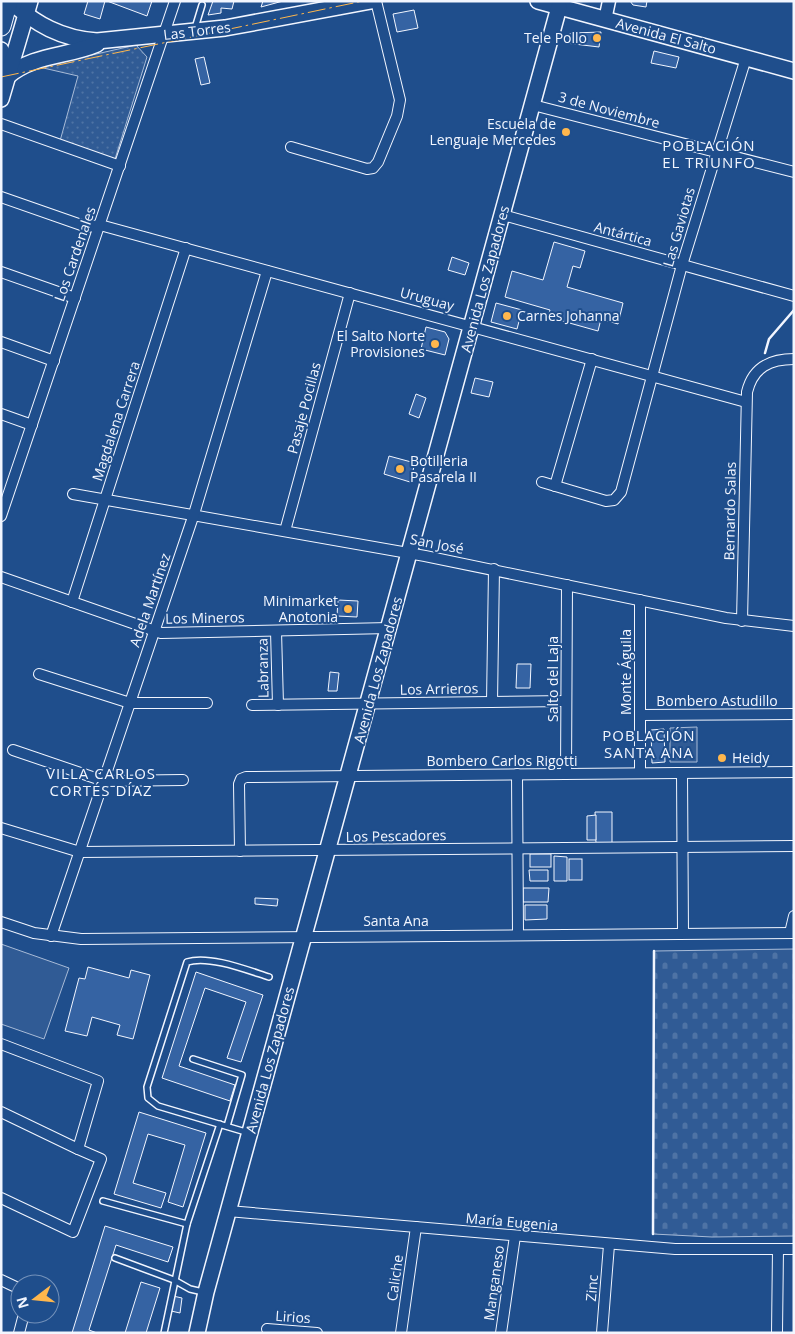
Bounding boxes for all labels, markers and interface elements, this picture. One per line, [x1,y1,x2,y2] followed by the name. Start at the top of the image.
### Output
[614,13,718,58] street label: Avenida El Salto
[162,17,232,44] street label: Las Torres
[524,28,587,47] place label: Tele Pollo
[591,32,603,44] marker: Tele Pollo
[556,87,662,132] street label: 3 de Noviembre
[429,114,556,149] place label: Escuela de Lenguaje Mercedes
[560,126,572,138] marker: Escuela de Lenguaje Mercedes
[662,135,756,172] district label: POBLACIÓN EL TRIUNFO
[658,185,699,269] street label: Las Gaviotas
[456,203,513,354] street label: Avenida Los Zapadores
[49,204,100,304] street label: Los Cardenales
[592,217,654,250] street label: Antártica
[398,282,457,315] street label: Uruguay
[517,306,620,325] place label: Carnes Johanna
[501,310,513,322] marker: Carnes Johanna
[336,326,425,361] place label: El Salto Norte Provisiones
[429,338,441,350] marker: El Salto Norte Provisiones
[87,358,144,483] street label: Magdalena Carrera
[282,360,325,456] street label: Pasaje Pocillas
[410,451,477,486] place label: Botilleria Pasarela II
[719,461,740,561] street label: Bernardo Salas
[394,463,406,475] marker: Botilleria Pasarela II
[409,529,466,558] street label: San José
[125,550,175,649] street label: Adela Martínez
[263,591,338,626] place label: Minimarket Anotonia
[349,594,406,745] street label: Avenida Los Zapadores
[342,603,354,615] marker: Minimarket Anotonia
[165,607,245,628] street label: Los Mineros
[616,629,635,715] street label: Monte Águila
[543,636,562,722] street label: Salto del Laja
[252,638,273,698] street label: Labranza
[400,678,479,699] street label: Los Arrieros
[656,691,778,710] street label: Bombero Astudillo
[602,725,696,762] district label: POBLACIÓN SANTA ANA
[732,748,770,767] place label: Heidy
[427,751,577,770] street label: Bombero Carlos Rigotti
[716,752,728,764] marker: Heidy
[46,763,156,800] district label: VILLA CARLOS CORTÉS DÍAZ
[345,825,447,846] street label: Los Pescadores
[363,911,429,930] street label: Santa Ana
[241,984,298,1135] street label: Avenida Los Zapadores
[465,1208,559,1235] street label: María Eugenia
[479,1244,508,1322] street label: Manganeso
[382,1253,407,1302] street label: Caliche
[581,1273,602,1302] street label: Zinc
[10,1274,60,1324] north arrow
[11,1295,33,1311] text: N
[275,1306,312,1327] street label: Lirios

